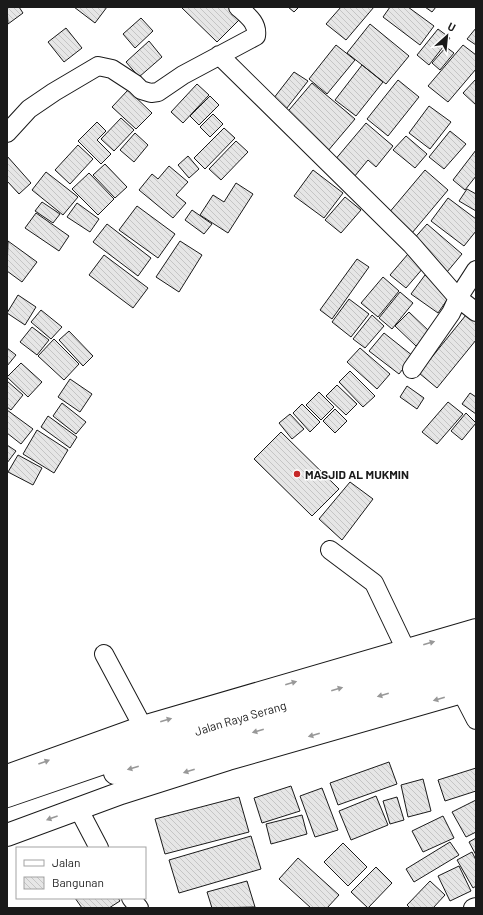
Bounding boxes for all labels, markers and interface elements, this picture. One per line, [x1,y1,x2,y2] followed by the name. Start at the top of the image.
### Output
[427,16,467,56] north arrow
[446,19,458,34] text: U
[305,467,409,481] place label: MASJID AL MUKMIN
[292,469,302,479] marker: MASJID AL MUKMIN
[423,640,436,646] one-way arrow
[285,680,297,686] one-way arrow
[331,686,343,692] one-way arrow
[376,692,388,698] one-way arrow
[432,696,444,702] one-way arrow
[192,698,288,738] street label: Jalan Raya Serang
[161,717,173,723] one-way arrow
[252,728,264,734] one-way arrow
[307,732,319,738] one-way arrow
[38,759,50,765] one-way arrow
[127,765,139,771] one-way arrow
[183,769,195,775] one-way arrow
[46,815,58,821] one-way arrow
[16,847,146,899] legend
[52,855,80,869] text: Jalan
[52,875,104,889] text: Bangunan

